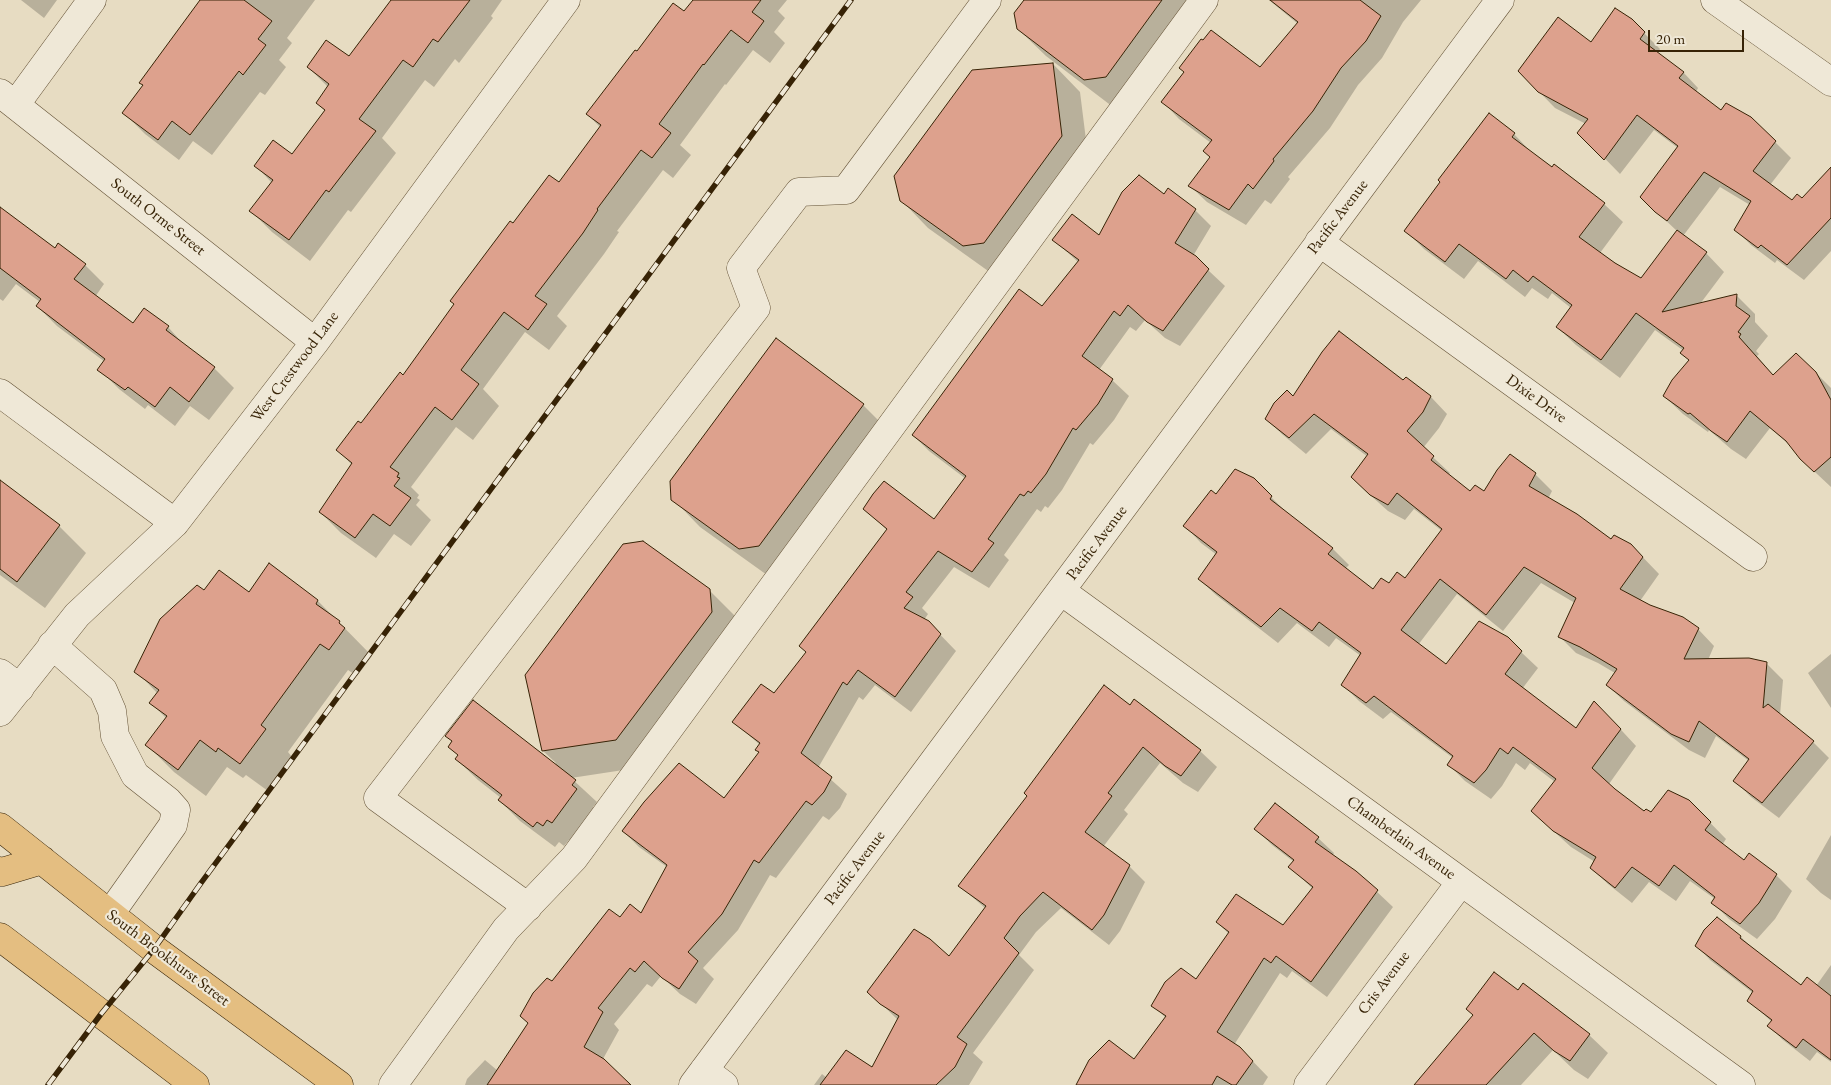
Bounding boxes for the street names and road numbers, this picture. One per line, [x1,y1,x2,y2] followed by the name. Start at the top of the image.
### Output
[107,174,209,260] street label: South Orme Street
[1304,176,1372,258] street label: Pacific Avenue
[247,308,343,426] street label: West Crestwood Lane
[1502,371,1570,427] street label: Dixie Drive
[1063,502,1131,584] street label: Pacific Avenue
[1343,792,1459,884] street label: Chamberlain Avenue
[821,827,889,909] street label: Pacific Avenue
[103,906,233,1010] street label: South Brookhurst Street
[1354,947,1414,1019] street label: Cris Avenue

